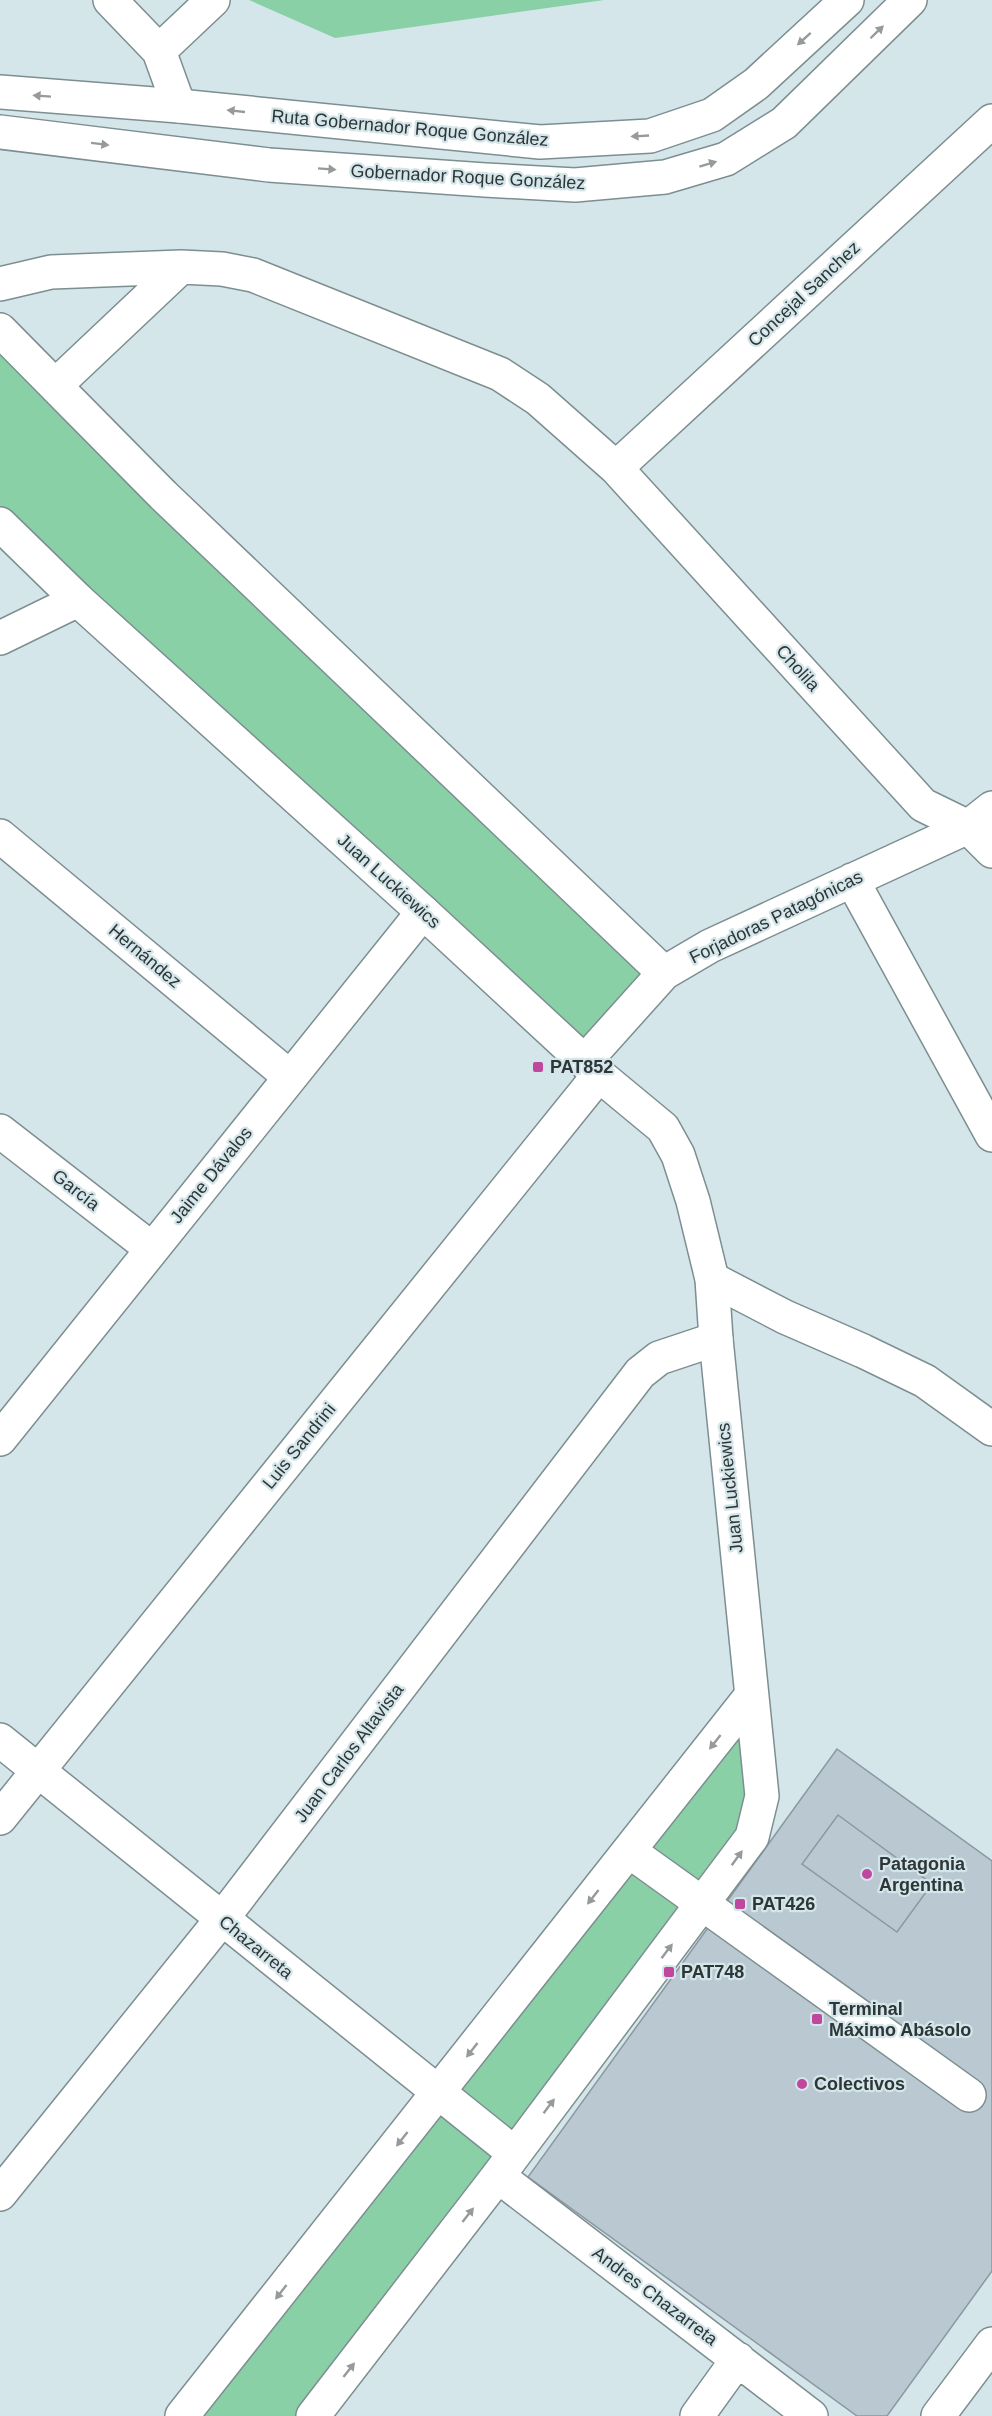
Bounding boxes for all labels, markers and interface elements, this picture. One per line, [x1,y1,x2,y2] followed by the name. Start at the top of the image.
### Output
[869,26,883,40] one-way arrow
[797,32,811,46] one-way arrow
[33,91,52,100] one-way arrow
[271,106,549,150] street label: Ruta Gobernador Roque González
[227,107,246,116] one-way arrow
[630,132,649,141] one-way arrow
[90,140,109,149] one-way arrow
[700,159,718,168] one-way arrow
[350,161,586,193] street label: Gobernador Roque González
[318,164,337,174] one-way arrow
[744,237,864,351] street label: Concejal Sanchez
[772,641,825,696] street label: Cholila
[334,830,444,932] street label: Juan Luckiewics
[686,866,866,968] street label: Forjadoras Patagónicas
[105,920,185,992] street label: Hernández
[550,1057,613,1077] place label: PAT852
[531,1060,545,1074] marker: PAT852
[166,1123,256,1227] street label: Jaime Dávalos
[49,1165,104,1215] street label: García
[258,1399,340,1493] street label: Luis Sandrini
[713,1422,747,1554] street label: Juan Luckiewics
[290,1679,408,1826] street label: Juan Carlos Altavista
[709,1735,721,1750] one-way arrow
[731,1850,743,1866] one-way arrow
[879,1854,966,1895] place label: Patagonia Argentina
[860,1867,874,1881] marker: Patagonia Argentina
[588,1890,600,1905] one-way arrow
[752,1894,815,1914] place label: PAT426
[733,1897,747,1911] marker: PAT426
[215,1911,298,1983] street label: Chazarreta
[661,1943,674,1959] one-way arrow
[681,1962,744,1982] place label: PAT748
[662,1965,676,1979] marker: PAT748
[829,1999,971,2040] place label: Terminal Máximo Abásolo
[810,2012,824,2026] marker: Terminal Máximo Abásolo
[466,2042,479,2058] one-way arrow
[814,2074,905,2094] place label: Colectivos
[795,2077,809,2091] marker: Colectivos
[543,2099,555,2114] one-way arrow
[395,2131,408,2147] one-way arrow
[461,2207,474,2223] one-way arrow
[589,2243,722,2350] street label: Andres Chazarreta
[274,2284,287,2300] one-way arrow
[343,2362,355,2378] one-way arrow

